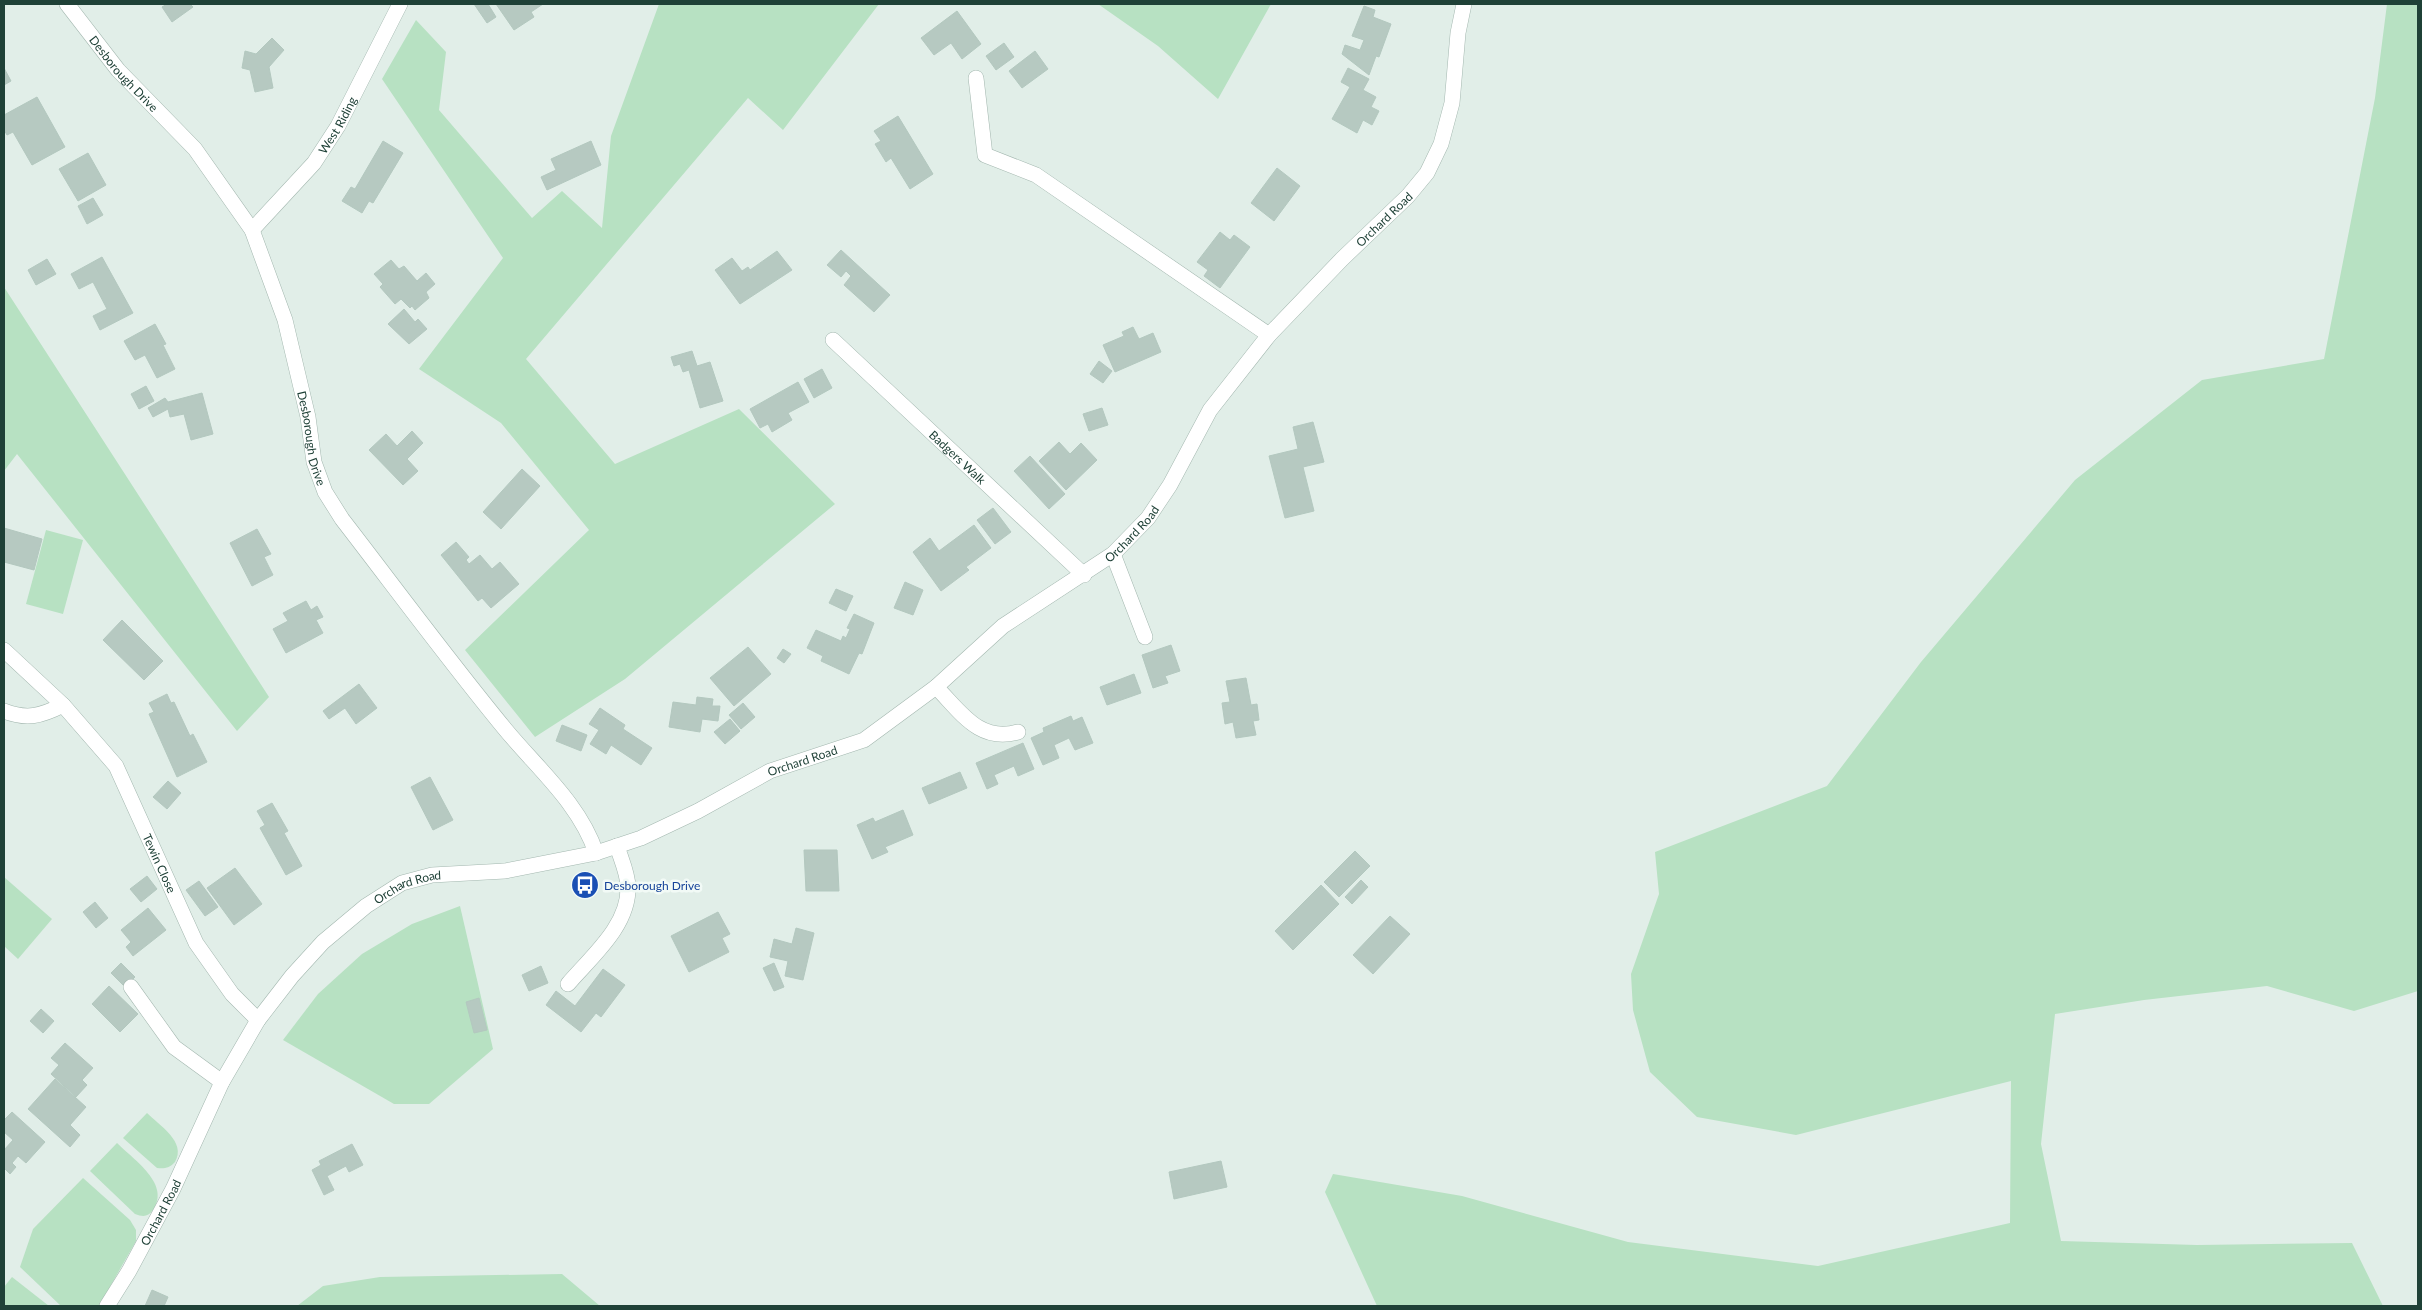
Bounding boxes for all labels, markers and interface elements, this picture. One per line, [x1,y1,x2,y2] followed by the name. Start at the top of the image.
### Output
[87,32,162,114] street label: Desborough Drive
[315,94,359,156] street label: West Riding
[1352,189,1415,250] street label: Orchard Road
[295,389,329,488] street label: Desborough Drive
[926,427,990,488] street label: Badgers Walk
[1102,502,1162,565] street label: Orchard Road
[765,742,839,779] street label: Orchard Road
[140,831,180,895] street label: Tewin Close
[371,867,441,907] street label: Orchard Road
[570,870,600,900] bus stop icon: Desborough Drive
[604,878,700,893] place label: Desborough Drive
[137,1177,184,1248] street label: Orchard Road

